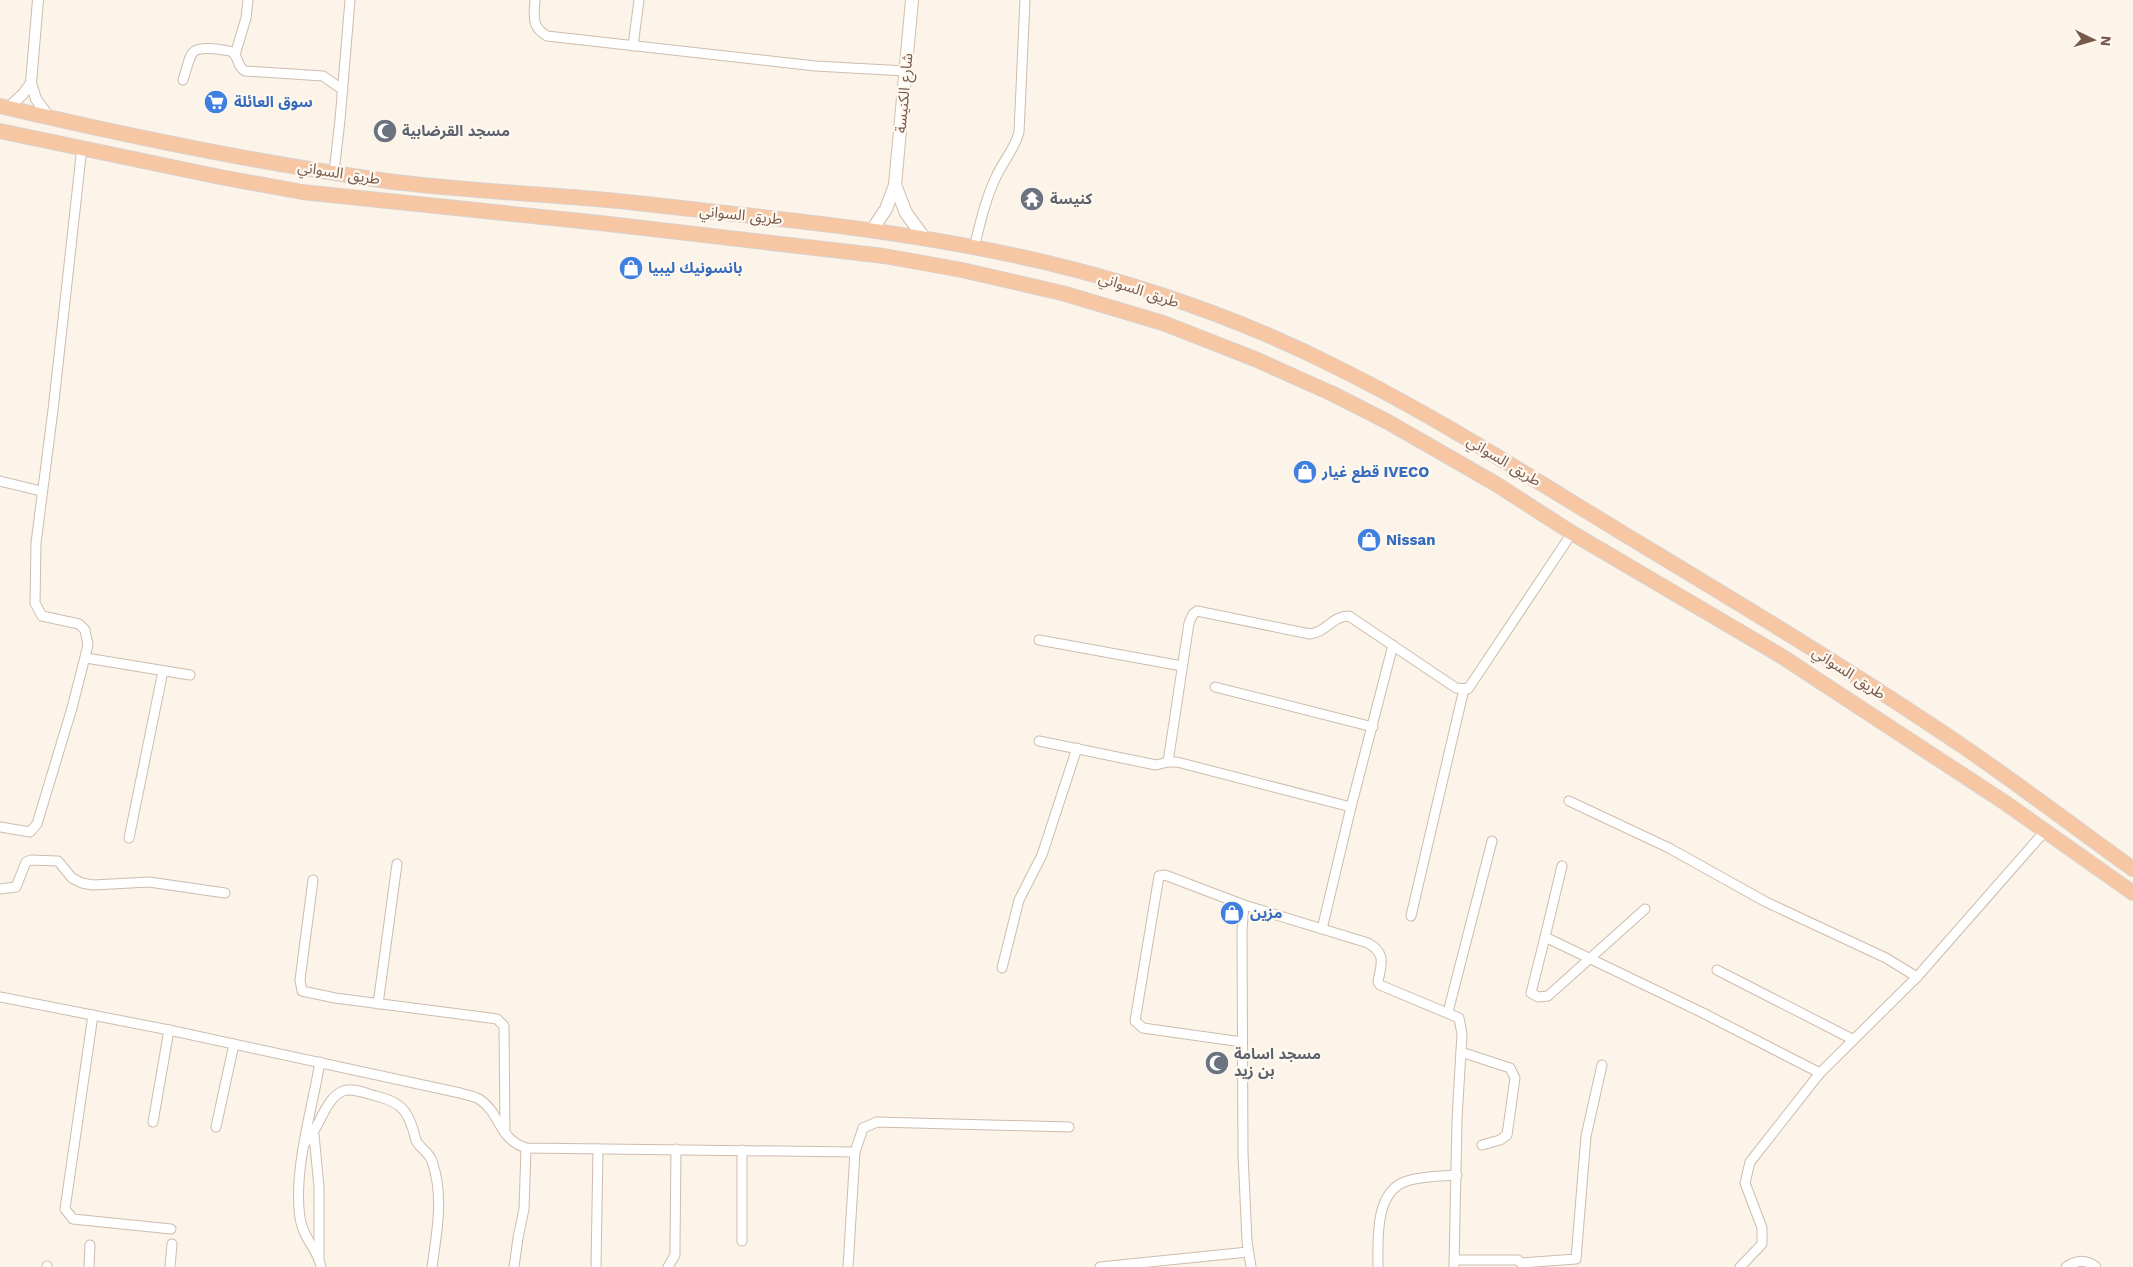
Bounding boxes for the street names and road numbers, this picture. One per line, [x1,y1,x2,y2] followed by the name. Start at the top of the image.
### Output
[892,52,919,134] street label: شارع الكنيسة
[296,158,382,191] street label: طريق السواني
[698,202,783,231] street label: طريق السواني
[1096,269,1181,314] street label: طريق السواني
[1462,432,1544,492] street label: طريق السواني
[1808,643,1889,705] street label: طريق السواني

